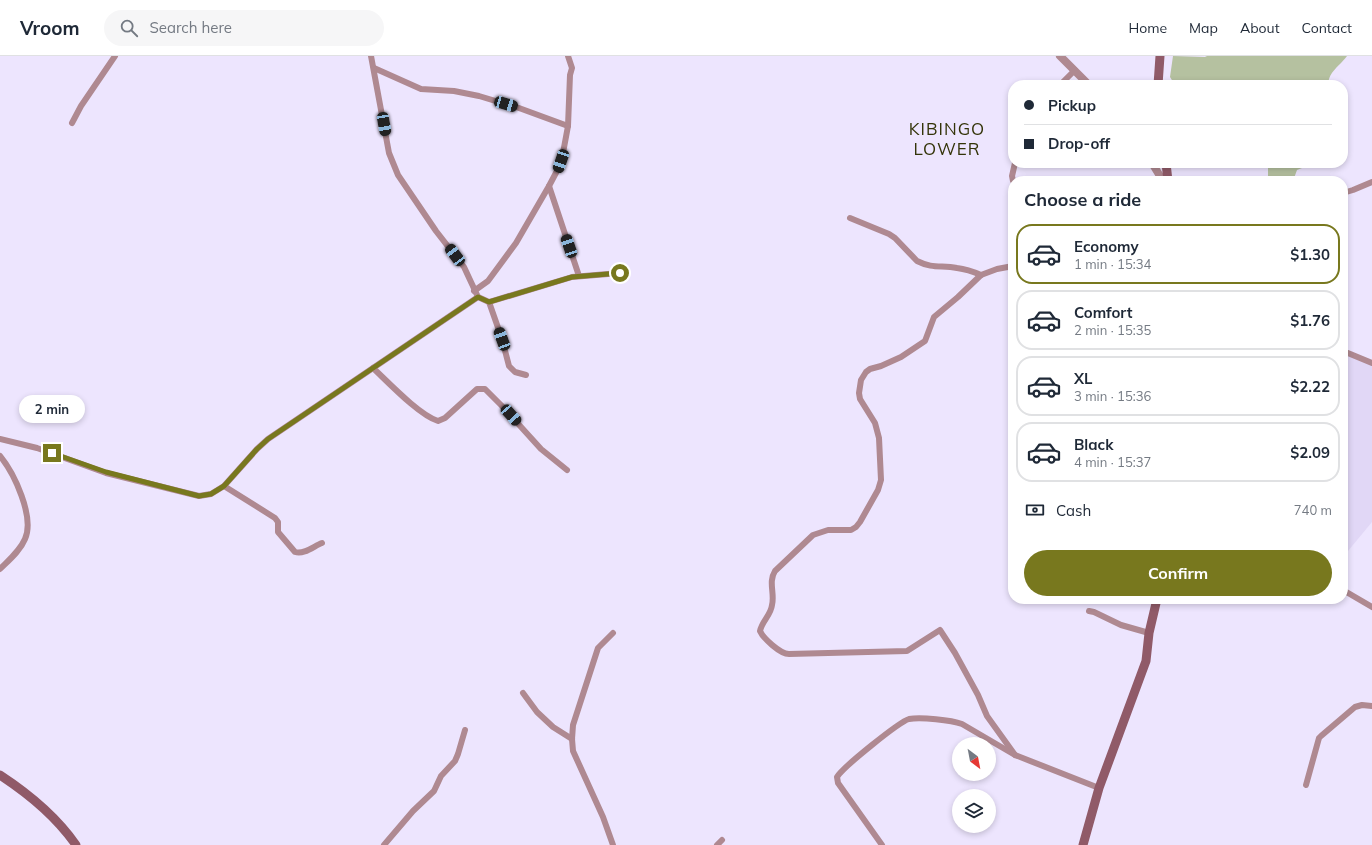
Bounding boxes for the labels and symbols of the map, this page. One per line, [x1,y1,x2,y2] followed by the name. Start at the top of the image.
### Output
[493,95,519,113] car
[376,111,392,137] car
[909,118,985,159] district label: KIBINGO LOWER
[551,148,571,174] car
[559,233,579,259] car
[443,242,467,268] car
[611,264,629,282] route start
[492,326,512,352] car
[19,395,85,423] callout: 2 min
[499,402,523,428] car
[43,444,61,462] route end
[952,737,996,781] north arrow

